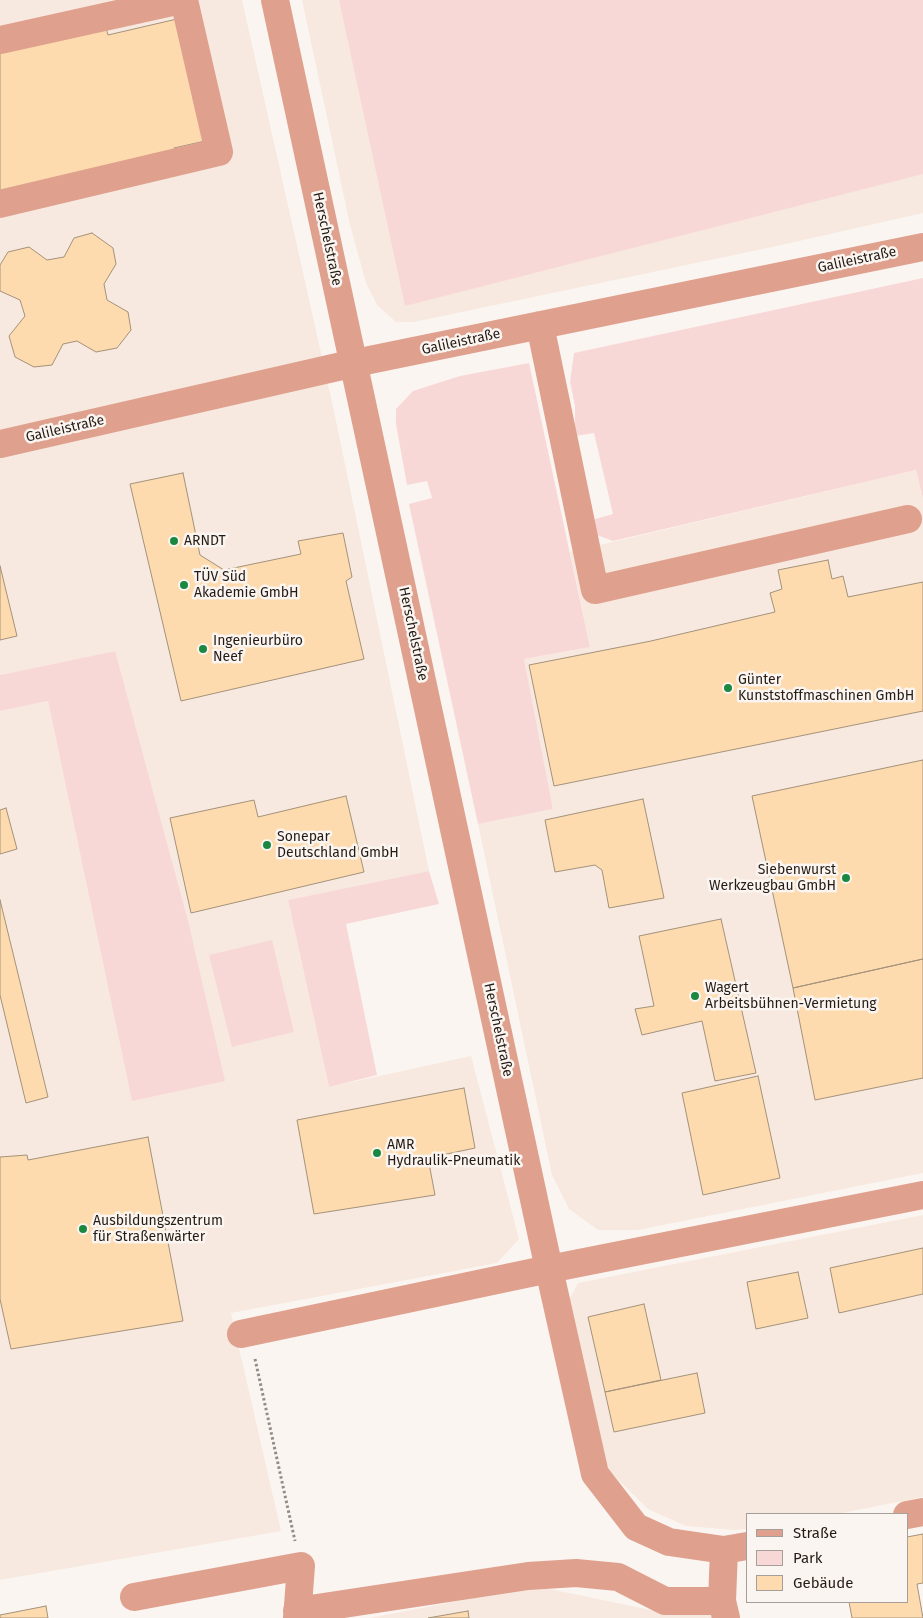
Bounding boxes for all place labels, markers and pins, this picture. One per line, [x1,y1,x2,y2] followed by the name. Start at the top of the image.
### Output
[184,533,226,549] place label: ARNDT
[168,535,180,547] marker: ARNDT
[194,569,299,602] place label: TÜV Süd Akademie GmbH
[178,579,190,591] marker: TÜV Süd Akademie GmbH
[213,633,303,666] place label: Ingenieurbüro Neef
[197,643,209,655] marker: Ingenieurbüro Neef
[738,672,914,704] place label: Günter Kunststoffmaschinen GmbH
[722,682,734,694] marker: Günter Kunststoffmaschinen GmbH
[277,829,399,862] place label: Sonepar Deutschland GmbH
[261,839,273,851] marker: Sonepar Deutschland GmbH
[709,862,836,894] place label: Siebenwurst Werkzeugbau GmbH
[840,872,852,884] marker: Siebenwurst Werkzeugbau GmbH
[705,980,877,1012] place label: Wagert Arbeitsbühnen-Vermietung
[689,990,701,1002] marker: Wagert Arbeitsbühnen-Vermietung
[387,1137,520,1170] place label: AMR Hydraulik-Pneumatik
[371,1147,383,1159] marker: AMR Hydraulik-Pneumatik
[93,1213,223,1246] place label: Ausbildungszentrum für Straßenwärter
[77,1223,89,1235] marker: Ausbildungszentrum für Straßenwärter

